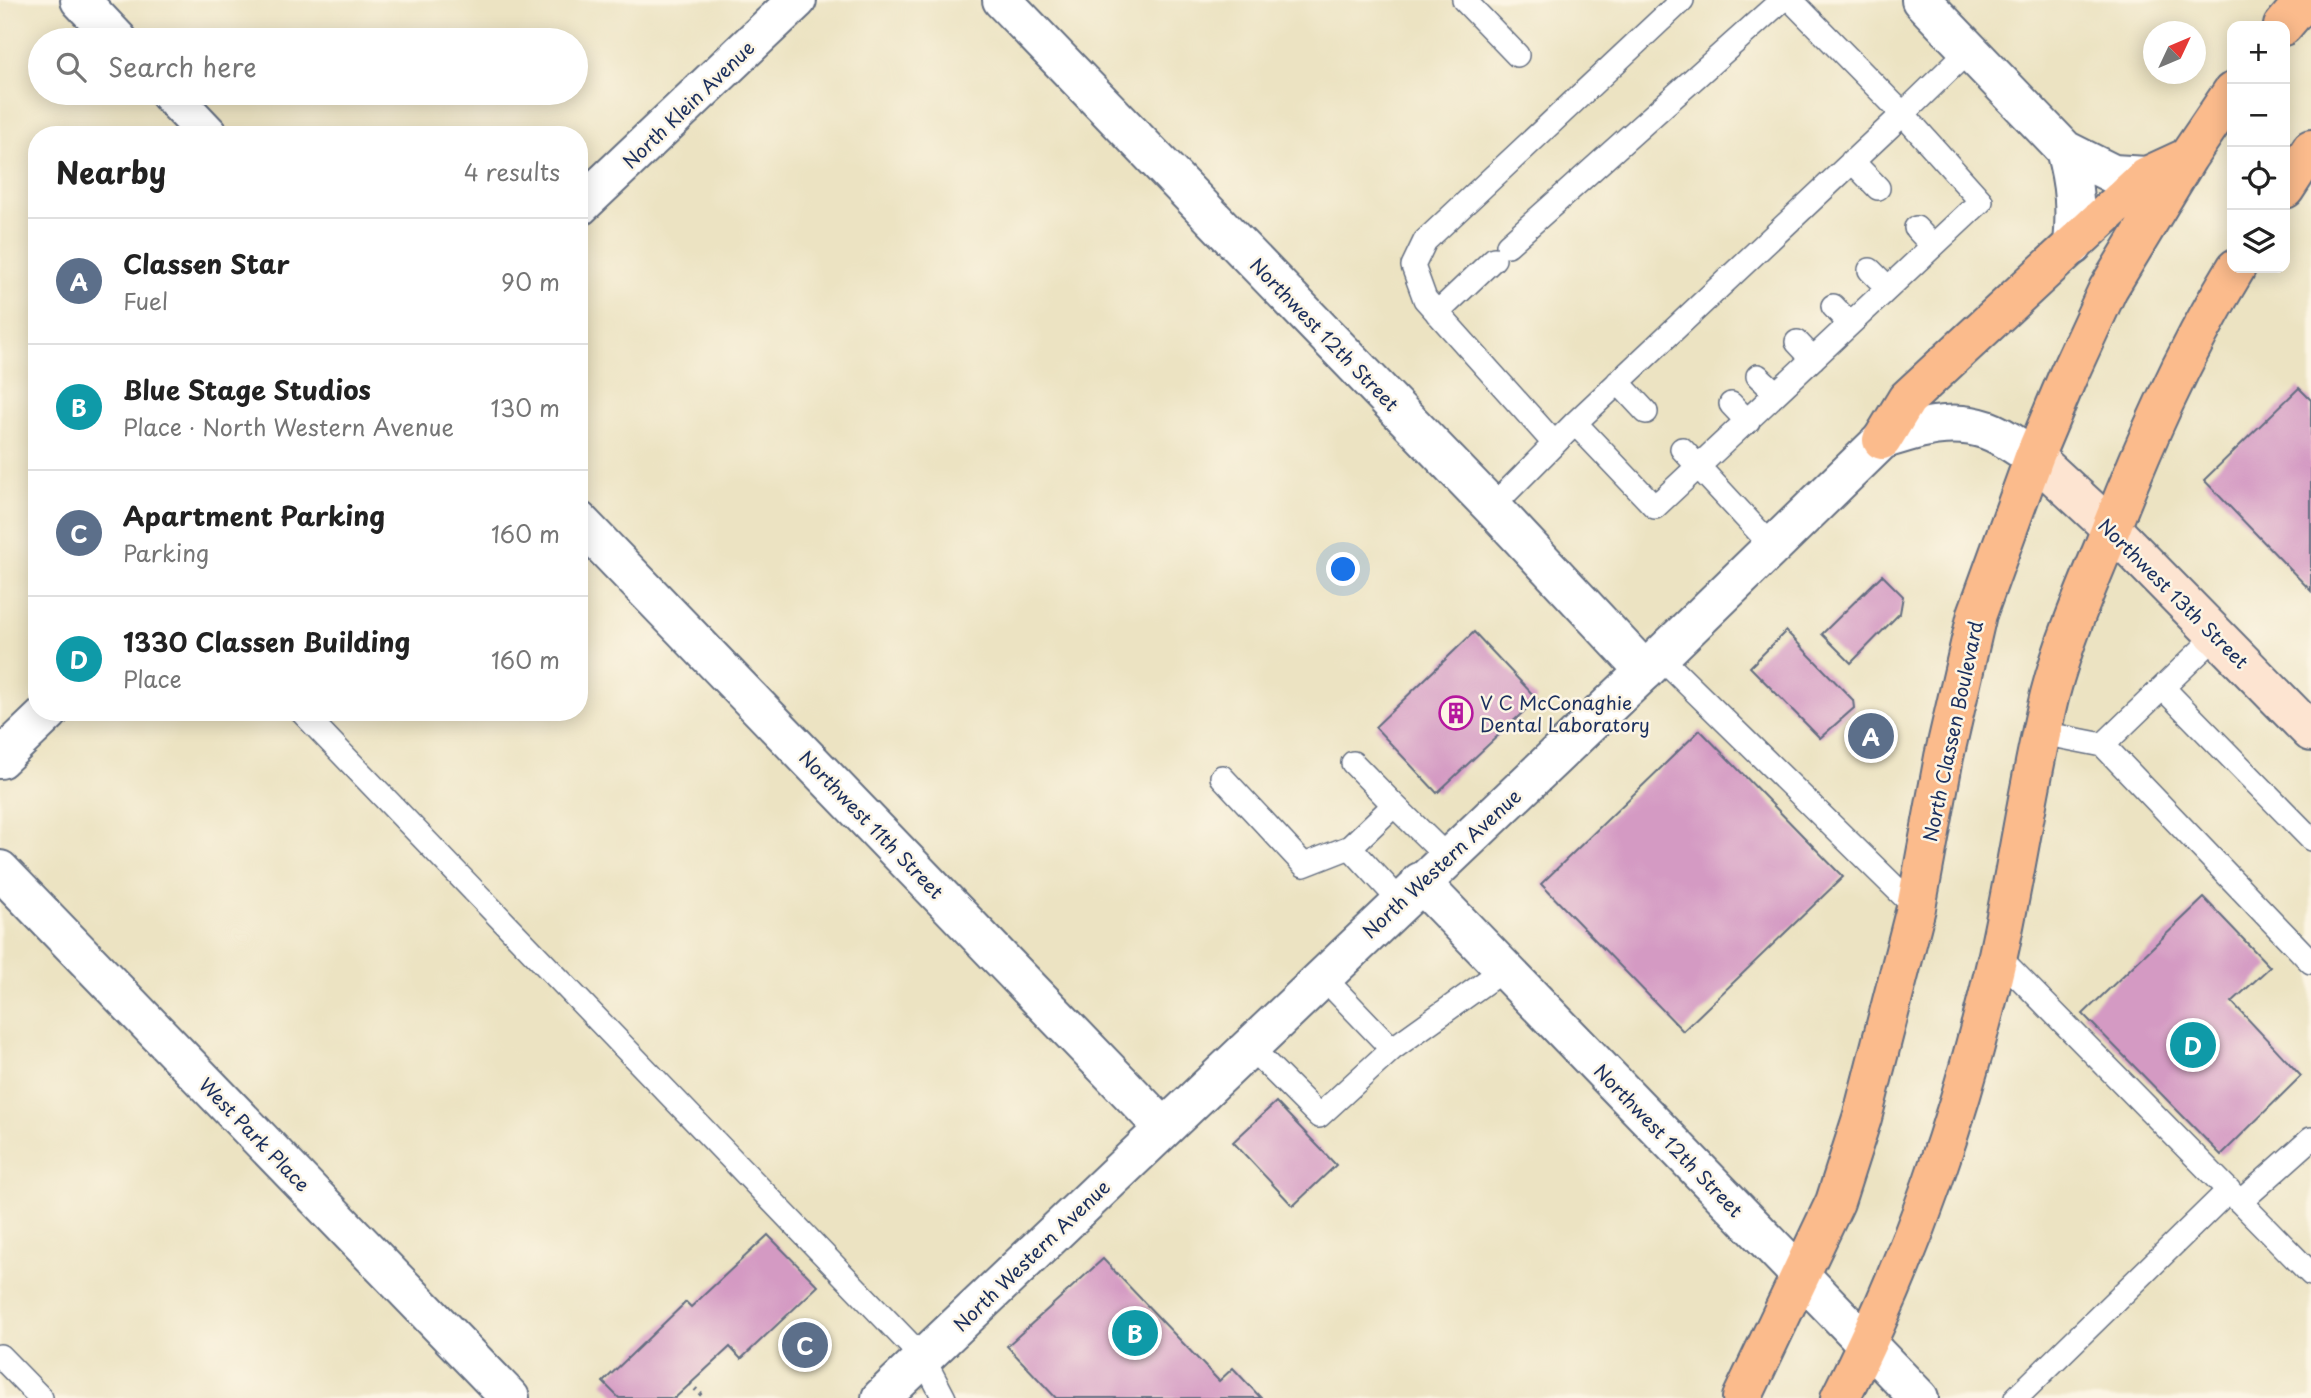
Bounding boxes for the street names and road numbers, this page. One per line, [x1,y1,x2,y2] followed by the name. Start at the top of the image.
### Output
[616,34,760,174] street label: North Klein Avenue
[1244,251,1406,417] street label: Northwest 12th Street
[2092,511,2256,675] street label: Northwest 13th Street
[1915,618,1989,844] street label: North Classen Boulevard
[794,743,951,905] street label: Northwest 11th Street
[1355,782,1527,944] street label: North Western Avenue
[1588,1057,1750,1223] street label: Northwest 12th Street
[193,1071,317,1197] street label: West Park Place
[946,1173,1116,1337] street label: North Western Avenue

